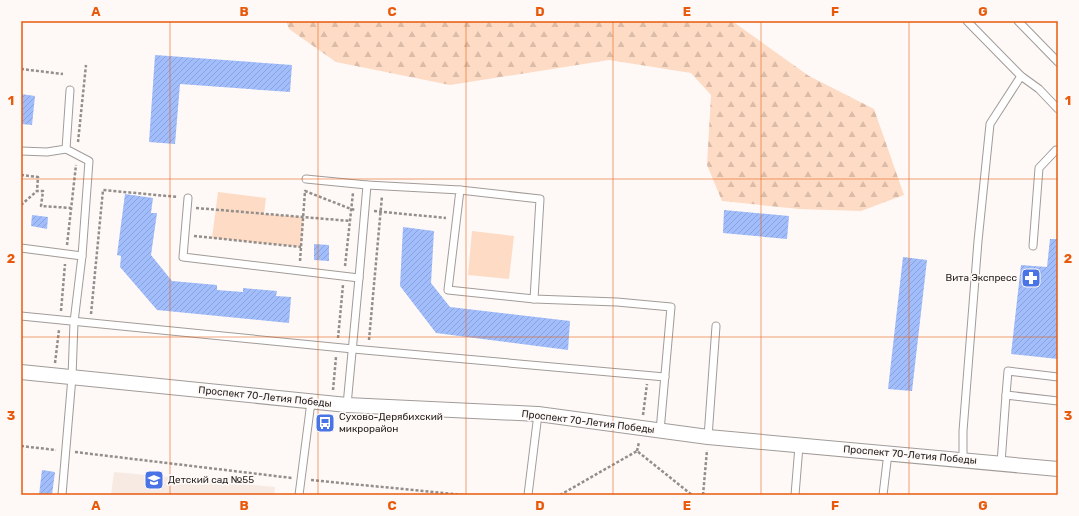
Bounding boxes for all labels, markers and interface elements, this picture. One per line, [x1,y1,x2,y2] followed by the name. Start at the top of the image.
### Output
[91,4,101,19] text: A
[239,4,249,19] text: B
[387,4,397,19] text: C
[535,4,545,19] text: D
[683,4,691,19] text: E
[831,4,839,19] text: F
[978,4,988,19] text: G
[8,93,14,108] text: 1
[1065,93,1071,108] text: 1
[7,251,15,266] text: 2
[1064,251,1072,266] text: 2
[1020,267,1042,289] pharmacy icon: Вита Экспресс
[946,272,1017,284] place label: Вита Экспресс
[198,384,332,410] street label: Проспект 70-Летия Победы
[7,408,16,423] text: 3
[521,408,655,436] street label: Проспект 70-Летия Победы
[1064,408,1073,423] text: 3
[339,411,443,435] place label: Сухово-Дерябихский микрорайон
[314,412,336,434] bus stop icon: Сухово-Дерябихский микрорайон
[843,443,977,467] street label: Проспект 70-Летия Победы
[143,469,165,491] school or university icon: Детский сад №55
[168,474,254,486] place label: Детский сад №55
[91,498,101,513] text: A
[239,498,249,513] text: B
[387,498,397,513] text: C
[535,498,545,513] text: D
[683,498,691,513] text: E
[831,498,839,513] text: F
[978,498,988,513] text: G

